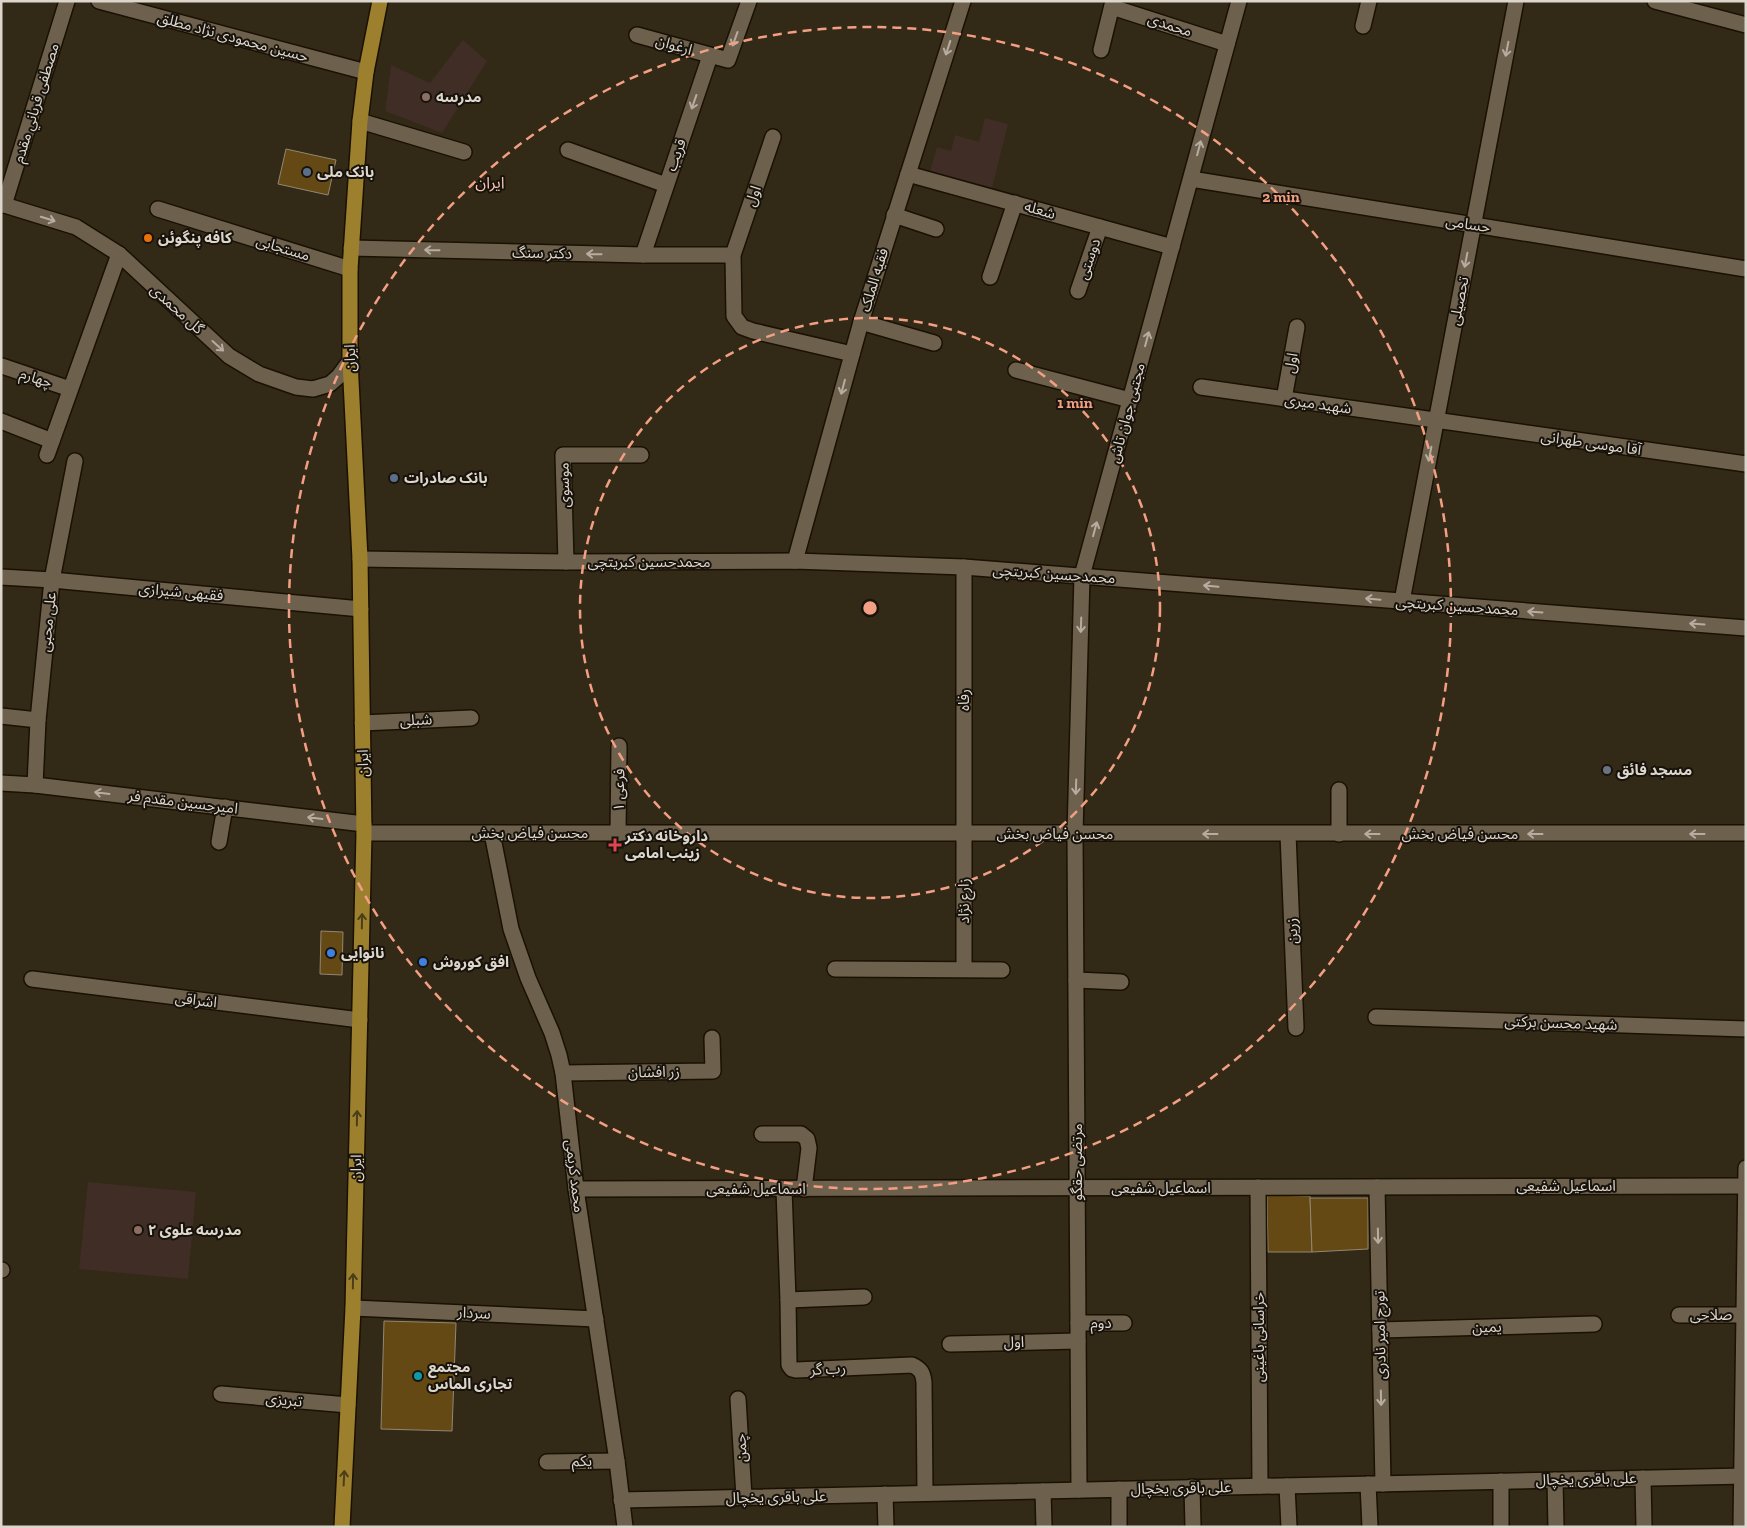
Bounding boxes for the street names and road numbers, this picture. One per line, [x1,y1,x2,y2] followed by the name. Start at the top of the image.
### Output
[155,8,311,67] street label: حسین محمودی نژاد مطلق
[1146,9,1194,41] street label: محمدی
[654,31,694,59] street label: ارغوان
[9,41,65,166] street label: مصطفی قرباني مقدم
[662,136,690,174] street label: قریب
[741,183,765,209] street label: اول
[1022,197,1058,223] street label: شعله
[1444,212,1492,236] street label: حسامی
[254,231,312,265] street label: مستجابی
[1074,236,1104,282] street label: دوستی
[512,243,572,263] street label: دکتر سنگ
[856,246,892,314] street label: فقیه الملک
[1445,275,1473,327] street label: تحصیلی
[146,280,208,338] street label: گل محمدی
[341,344,359,372] street label: ایران
[1280,351,1302,375] street label: اول
[1105,361,1149,465] street label: مجتبی جوان تاش
[17,364,55,394] street label: چهارم
[1283,390,1353,418] street label: شهید میری
[1540,427,1643,459] street label: آقا موسی طهرانی
[555,462,573,508] street label: موسوی
[587,553,711,572] street label: محمدحسین کبریتچی
[992,561,1116,588] street label: محمدحسین کبریتچی
[138,579,225,605] street label: فقیهی شیرازی
[36,591,60,653] street label: علی محبی
[1395,593,1519,620] street label: محمدحسین کبریتچی
[955,689,973,711] street label: رفاه
[399,710,433,730] street label: شبلی
[354,749,372,777] street label: ایران
[610,768,628,812] street label: فرعی ۱
[126,786,239,820] street label: امیرحسین مقدم فر
[472,824,588,842] street label: محسن فیاض بخش
[997,825,1113,843] street label: محسن فیاض بخش
[1402,825,1518,843] street label: محسن فیاض بخش
[955,878,976,924] street label: زارع نژاد
[1283,918,1301,944] street label: زرین
[174,988,218,1012] street label: اشراقی
[1504,1012,1618,1034] street label: شهید محسن برکتی
[628,1063,680,1081] street label: زر افشان
[1068,1123,1086,1201] street label: مرتضی حقگو
[562,1138,588,1214] street label: محمد کریمی
[347,1154,365,1182] street label: ایران
[1516,1177,1616,1195] street label: اسماعیل شفیعی
[1111,1179,1211,1197] street label: اسماعیل شفیعی
[706,1180,806,1198] street label: اسماعیل شفیعی
[1370,1290,1393,1380] street label: تورج امیر نادری
[1250,1292,1268,1382] street label: خراسانی باغینی
[456,1303,491,1323] street label: سردار
[1690,1306,1732,1324] street label: صلاحی
[1090,1314,1112,1334] street label: دوم
[1472,1317,1502,1337] street label: یمین
[1003,1333,1025,1351] street label: اول
[809,1359,846,1379] street label: رب گر
[265,1389,303,1411] street label: تبریزی
[731,1433,752,1463] street label: چمن
[572,1452,592,1472] street label: یکم
[1535,1469,1637,1490] street label: علی باقری یخچال
[1130,1478,1232,1499] street label: علی باقری یخچال
[725,1487,827,1508] street label: علی باقری یخچال

